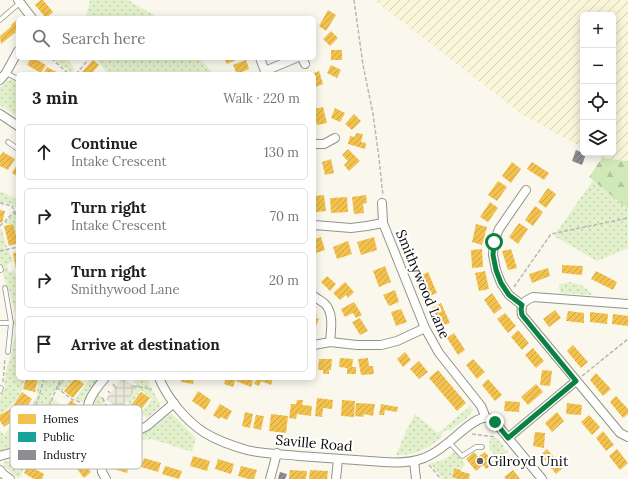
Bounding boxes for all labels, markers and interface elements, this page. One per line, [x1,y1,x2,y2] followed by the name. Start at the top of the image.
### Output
[580,12,616,156] map controls
[580,12,616,48] button: +
[16,16,316,60] search box
[30,27,52,49] icon: search
[62,29,145,48] text: Search here
[580,48,616,84] button: −
[580,84,616,120] button: locate
[32,87,78,109] text: 3 min
[223,90,300,107] text: Walk · 220 m
[580,120,616,156] button: layers
[71,134,137,153] text: Continue
[33,141,55,163] icon: ahead
[264,144,299,161] text: 130 m
[71,153,167,170] text: Intake Crescent
[71,198,147,217] text: Turn right
[33,205,55,227] icon: right
[270,208,299,225] text: 70 m
[71,217,167,234] text: Intake Crescent
[392,227,454,342] street label: Smithywood Lane
[485,233,503,251] route start
[71,262,147,281] text: Turn right
[33,269,55,291] icon: right
[269,272,299,289] text: 20 m
[71,281,179,298] text: Smithywood Lane
[33,333,55,355] icon: arrive
[71,335,220,354] text: Arrive at destination
[10,405,142,469] legend
[43,412,79,426] text: Homes
[486,413,504,431] route end
[43,430,75,444] text: Public
[275,431,353,455] street label: Saville Road
[43,448,87,462] text: Industry
[488,452,569,470] place label: Gilroyd Unit
[475,456,485,466] marker: Gilroyd Unit

